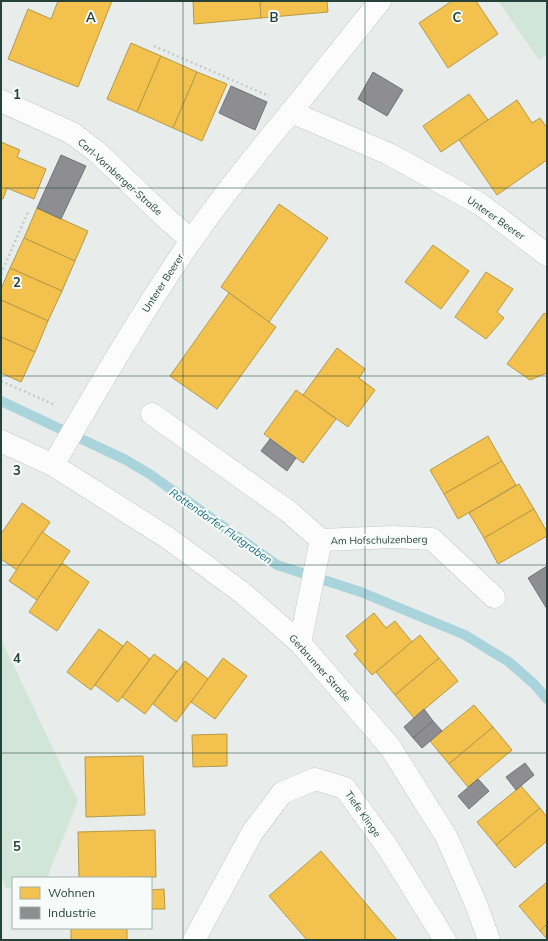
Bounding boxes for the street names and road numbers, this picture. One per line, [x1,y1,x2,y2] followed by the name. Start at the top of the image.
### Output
[75,136,165,218] street label: Carl-Vornberger-Straße
[465,193,528,243] street label: Unterer Beerer
[139,251,187,315] street label: Unterer Beerer
[331,533,427,547] street label: Am Hofschulzenberg
[286,632,354,704] street label: Gerbrunner Straße
[342,788,384,840] street label: Tiefe Klinge

